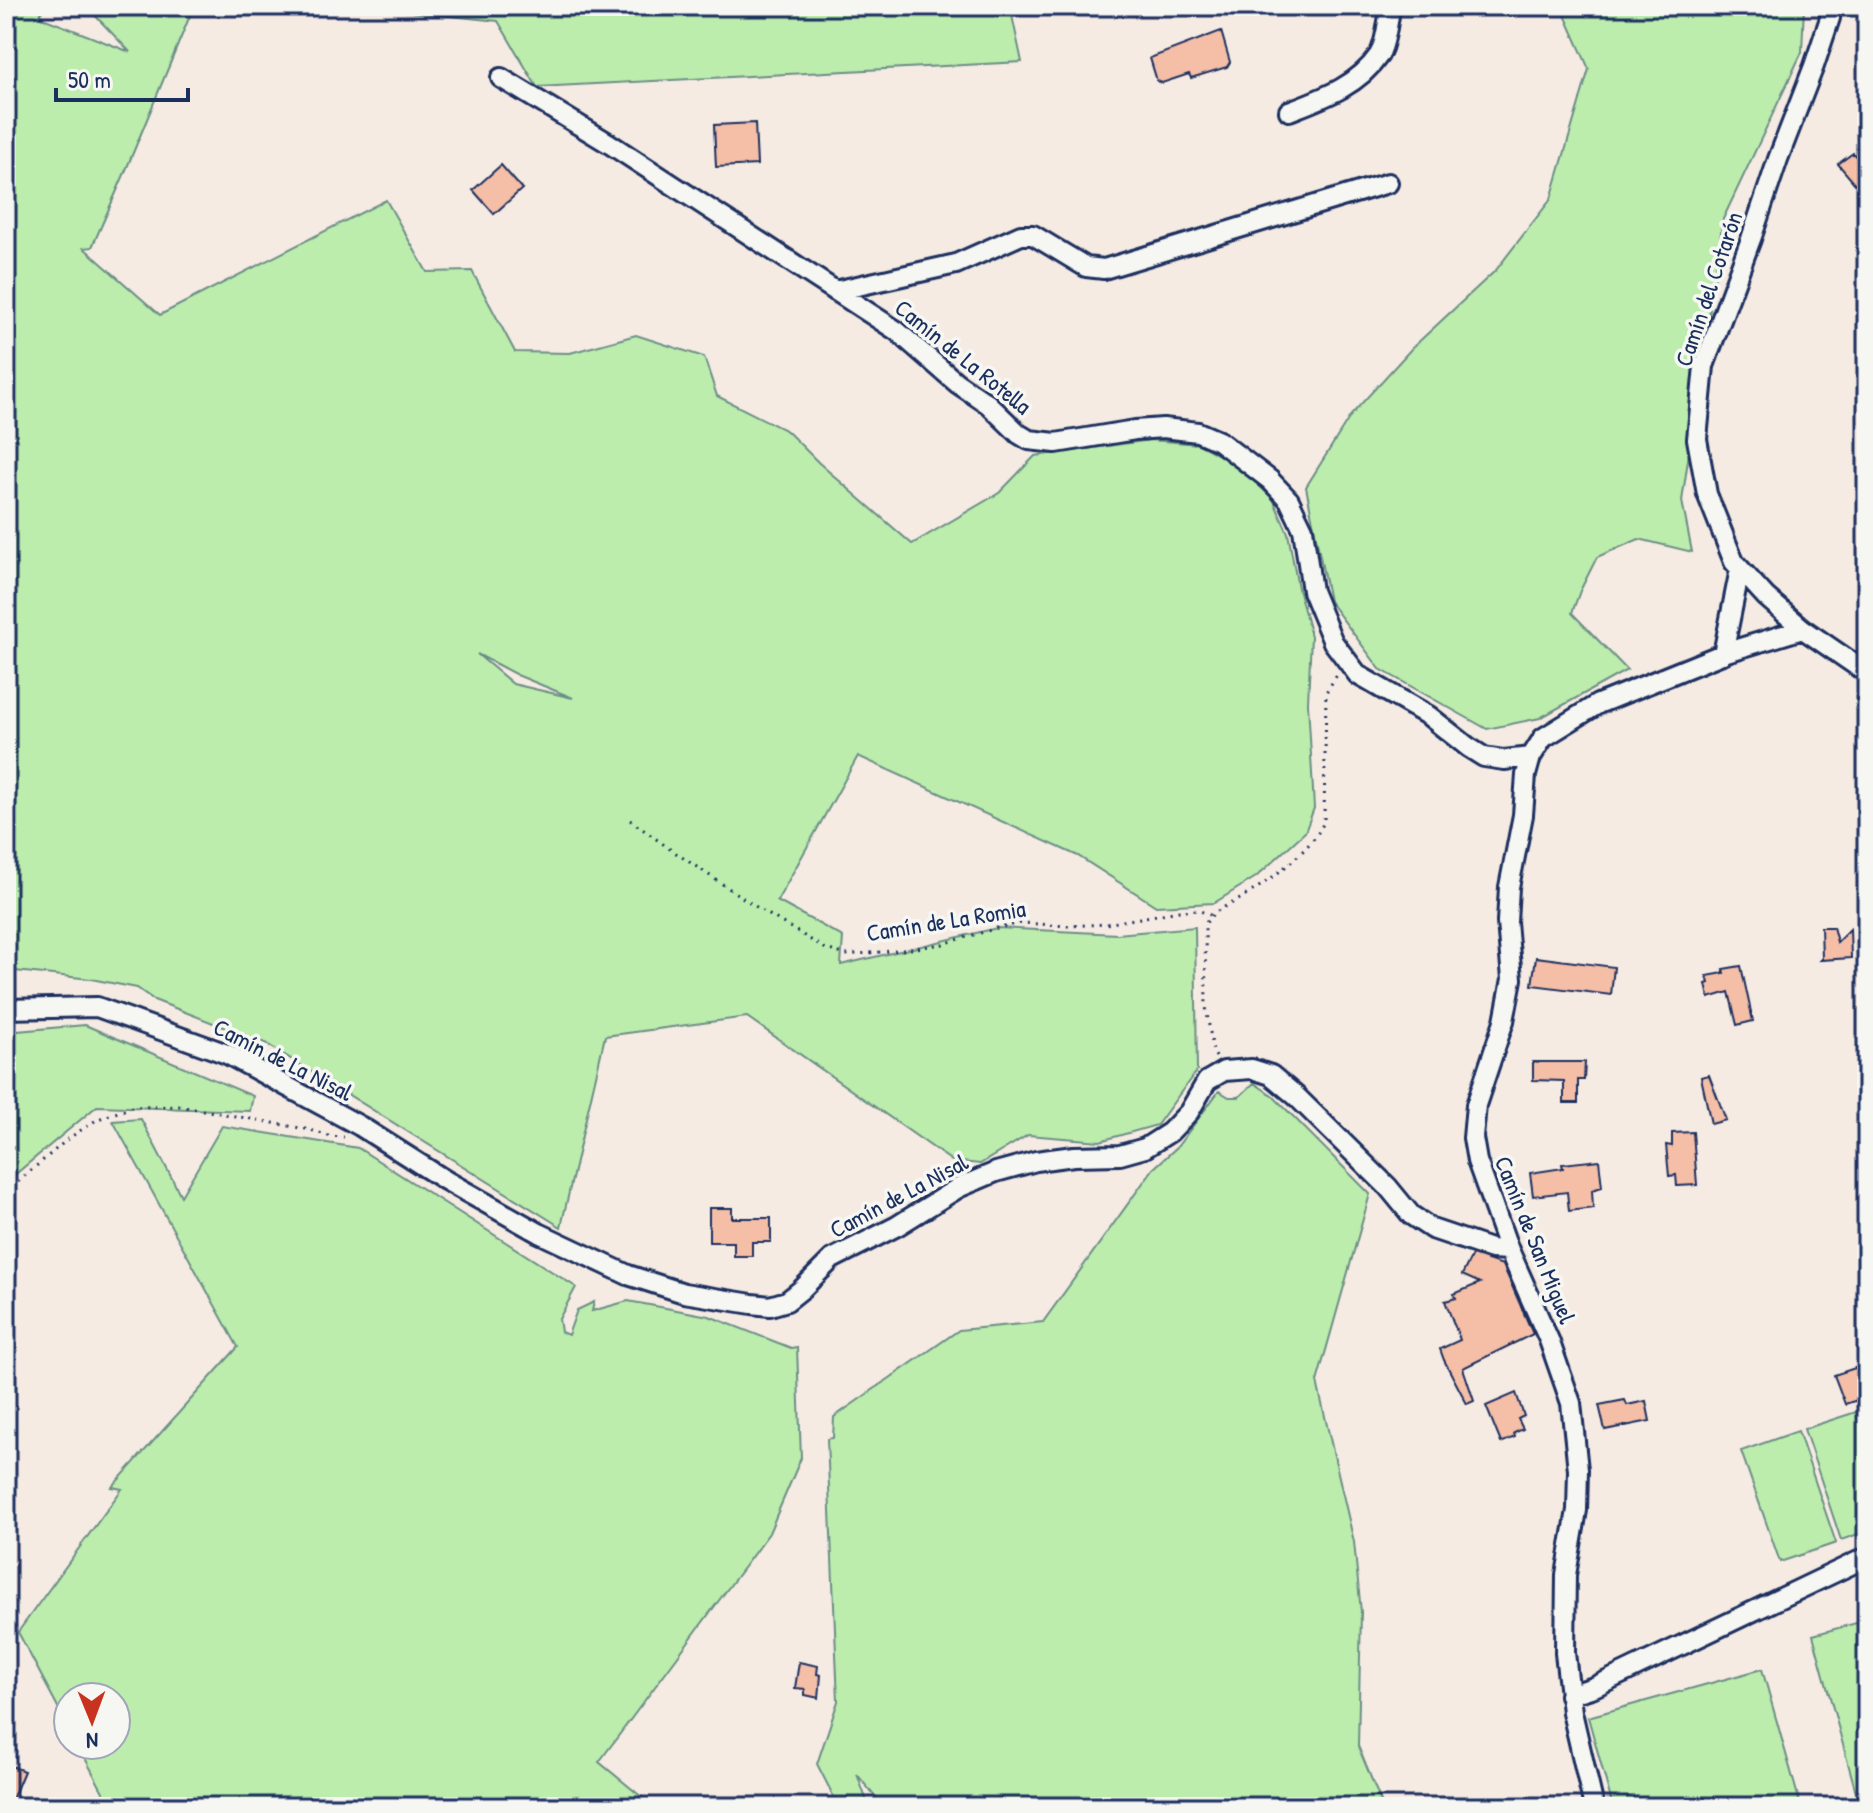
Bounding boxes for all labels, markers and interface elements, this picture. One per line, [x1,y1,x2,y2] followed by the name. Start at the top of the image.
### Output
[56,52,188,102] scale bar
[68,63,111,95] text: 50 m
[1667,207,1750,370] street label: Camín del Cotarón
[889,291,1039,421] street label: Camín de La Rotella
[864,892,1028,948] street label: Camín de La Romia
[208,1010,359,1108] street label: Camín de La Nisal
[824,1145,974,1245] street label: Camín de La Nisal
[1488,1151,1584,1329] street label: Camín de San Miguel
[52,1681,132,1761] north arrow
[86,1726,98,1756] text: N

